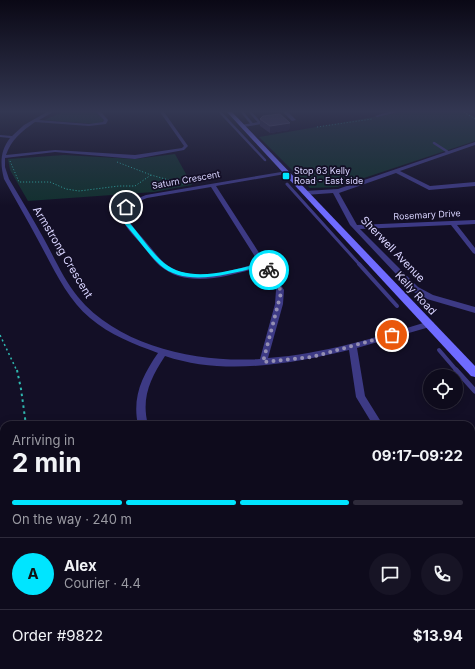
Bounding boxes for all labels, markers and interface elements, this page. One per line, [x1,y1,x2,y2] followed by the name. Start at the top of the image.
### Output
[294,165,363,186] place label: Stop 63 Kelly Road - East side
[151,168,221,191] street label: Saturn Crescent
[281,171,291,181] marker: Stop 63 Kelly Road - East side
[109,190,143,224] pin
[115,196,137,218] icon: home
[30,203,96,301] street label: Armstrong Crescent
[393,207,461,222] street label: Rosemary Drive
[358,213,428,285] street label: Sherwell Avenue
[249,250,289,290] courier
[258,259,280,281] icon: bike
[392,268,440,318] street label: Kelly Road
[375,318,409,352] pin
[381,324,403,346] icon: bag
[423,369,463,409] map controls
[423,369,463,409] button: locate
[12,432,75,448] text: Arriving in
[372,446,463,465] text: 09:17–09:22
[12,447,82,478] text: 2 min
[12,511,132,527] text: On the way · 240 m
[369,553,411,595] button: chat
[421,553,463,595] button: phone
[64,556,97,575] text: Alex
[27,564,39,583] text: A
[64,575,141,591] text: Courier · 4.4
[12,626,103,645] text: Order #9822
[413,626,463,645] text: $13.94

